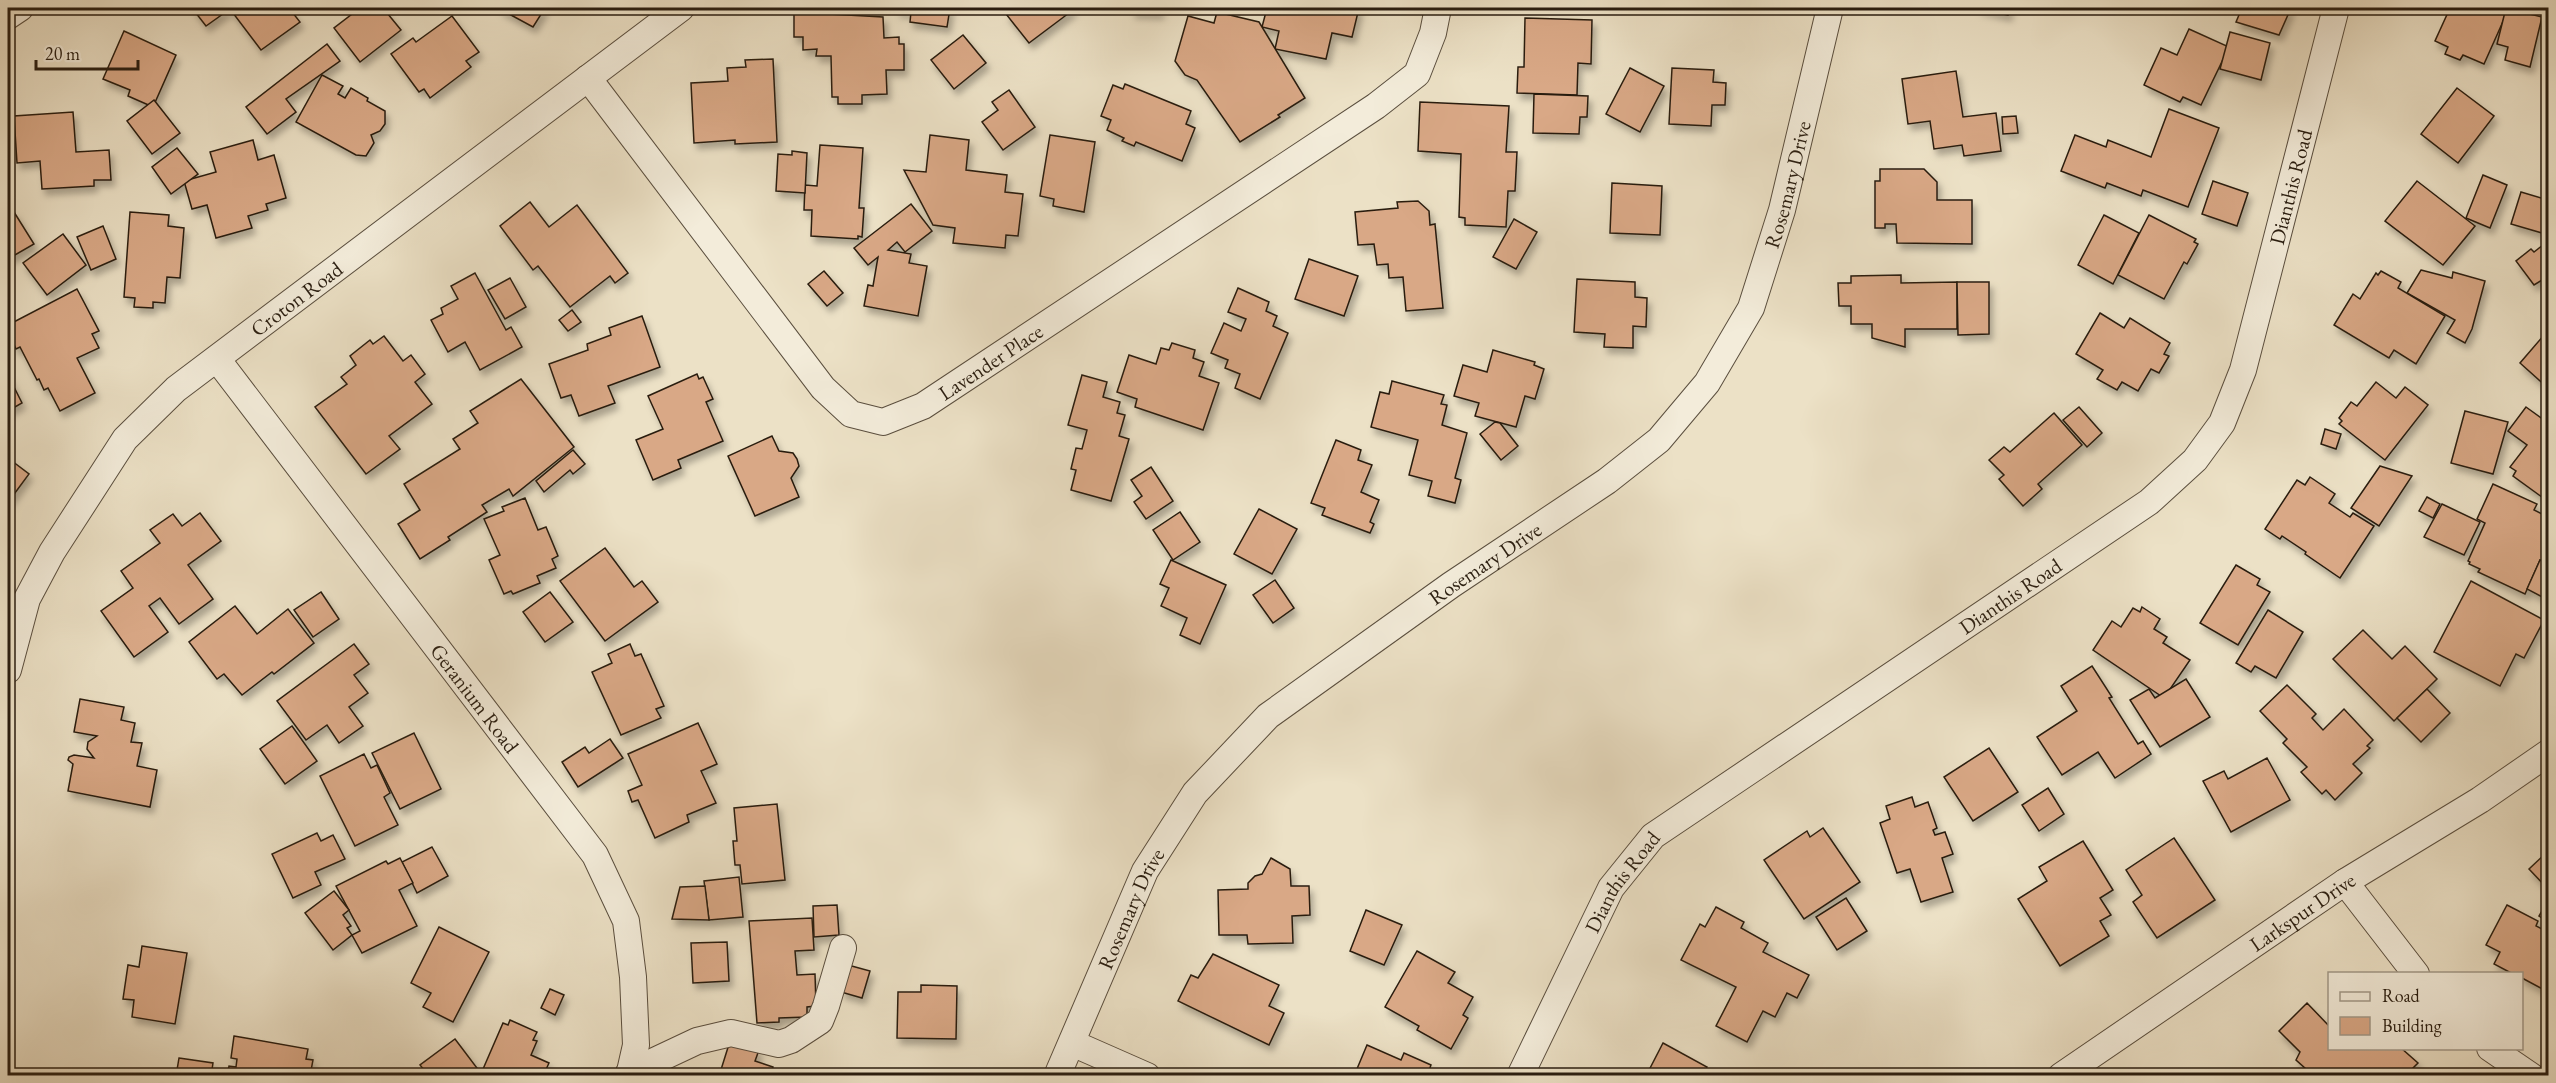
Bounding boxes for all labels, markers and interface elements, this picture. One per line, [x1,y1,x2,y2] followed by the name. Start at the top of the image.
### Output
[36,33,138,71] scale bar
[45,42,80,65] text: 20 m
[1757,118,1816,251] street label: Rosemary Drive
[2262,126,2318,247] street label: Dianthis Road
[244,255,348,342] street label: Croton Road
[933,317,1048,406] street label: Lavender Place
[1423,515,1546,611] street label: Rosemary Drive
[1953,551,2067,640] street label: Dianthis Road
[425,638,526,758] street label: Geranium Road
[1578,825,1666,937] street label: Dianthis Road
[1091,843,1170,973] street label: Rosemary Drive
[2244,866,2360,957] street label: Larkspur Drive
[2328,972,2523,1050] legend
[2382,984,2421,1007] text: Road
[2382,1014,2442,1037] text: Building

